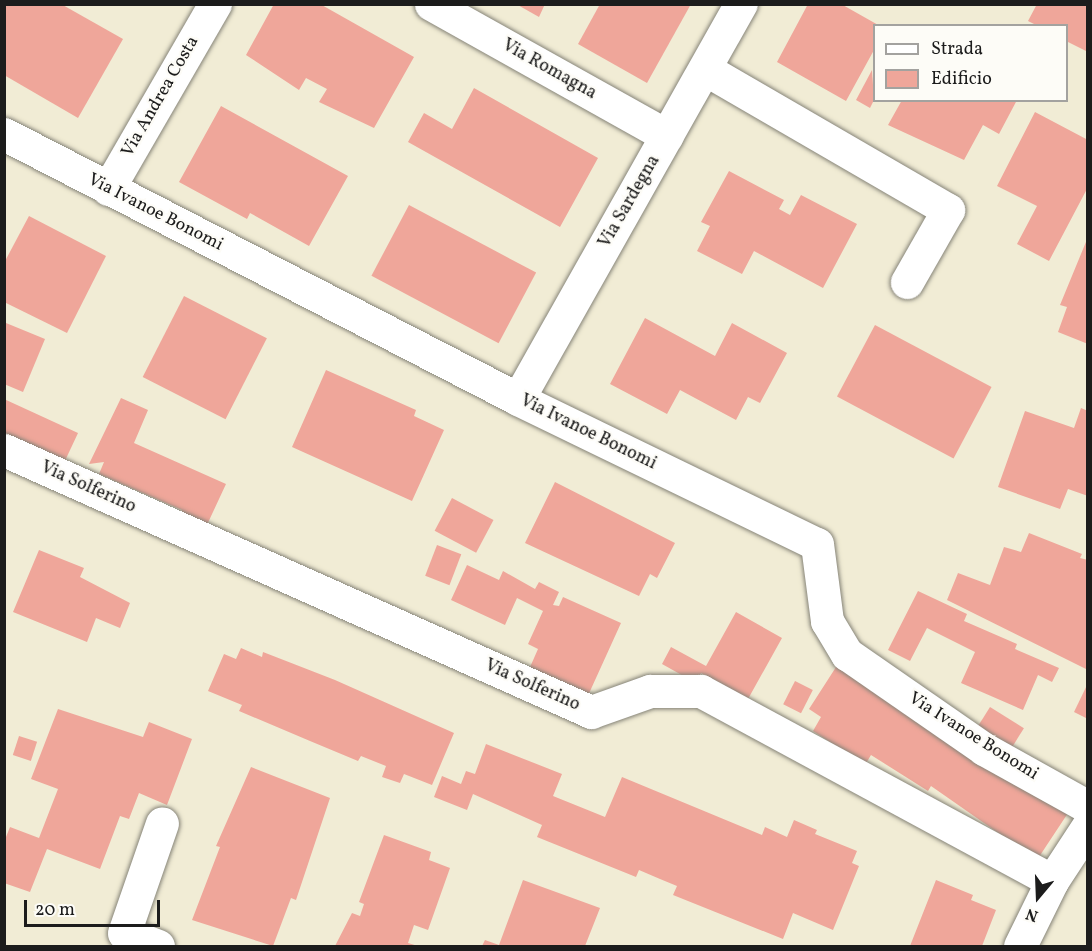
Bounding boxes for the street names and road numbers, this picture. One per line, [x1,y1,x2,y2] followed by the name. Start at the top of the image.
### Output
[118,33,204,161] street label: Via Andrea Costa
[498,35,600,105] street label: Via Romagna
[595,152,665,252] street label: Via Sardegna
[84,170,226,256] street label: Via Ivanoe Bonomi
[516,391,660,475] street label: Via Ivanoe Bonomi
[37,457,139,519] street label: Via Solferino
[481,655,583,717] street label: Via Solferino
[904,688,1042,786] street label: Via Ivanoe Bonomi

